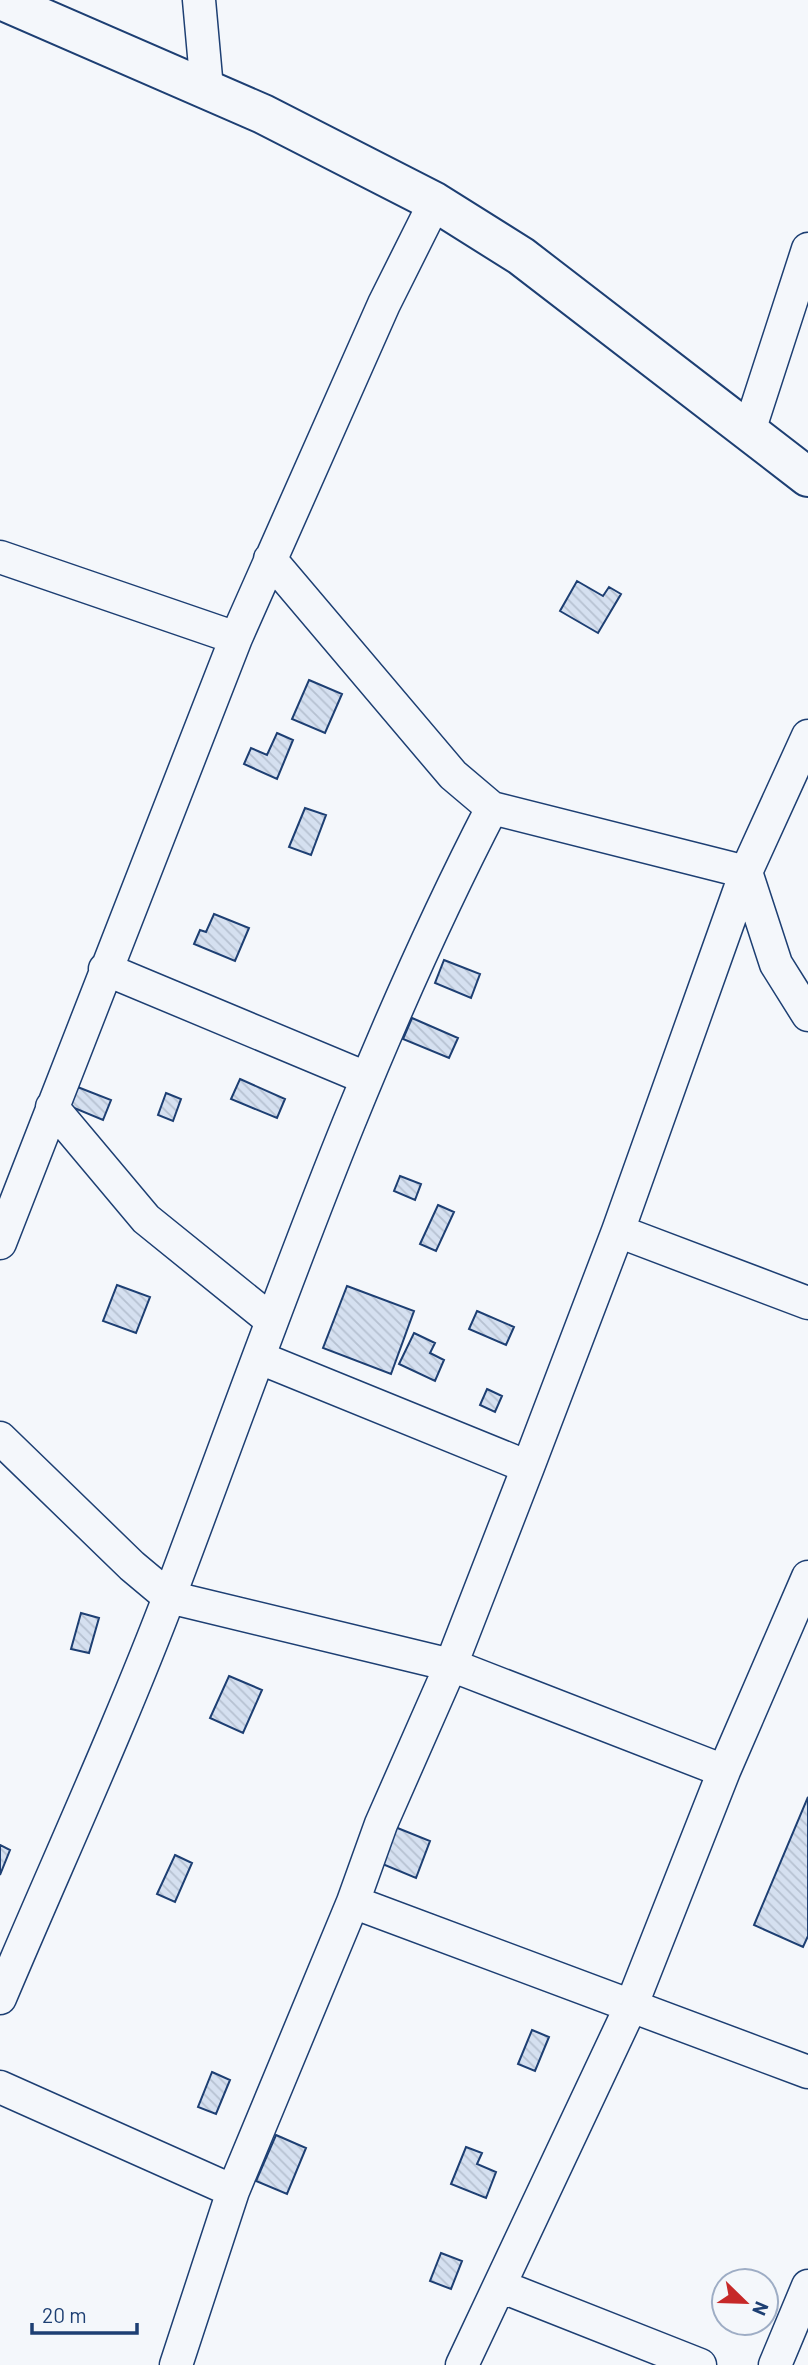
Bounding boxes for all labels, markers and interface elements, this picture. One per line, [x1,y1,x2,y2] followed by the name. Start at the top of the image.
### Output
[710,2267,780,2337] north arrow
[32,2292,136,2336] scale bar
[748,2299,774,2319] text: N
[42,2302,87,2327] text: 20 m

